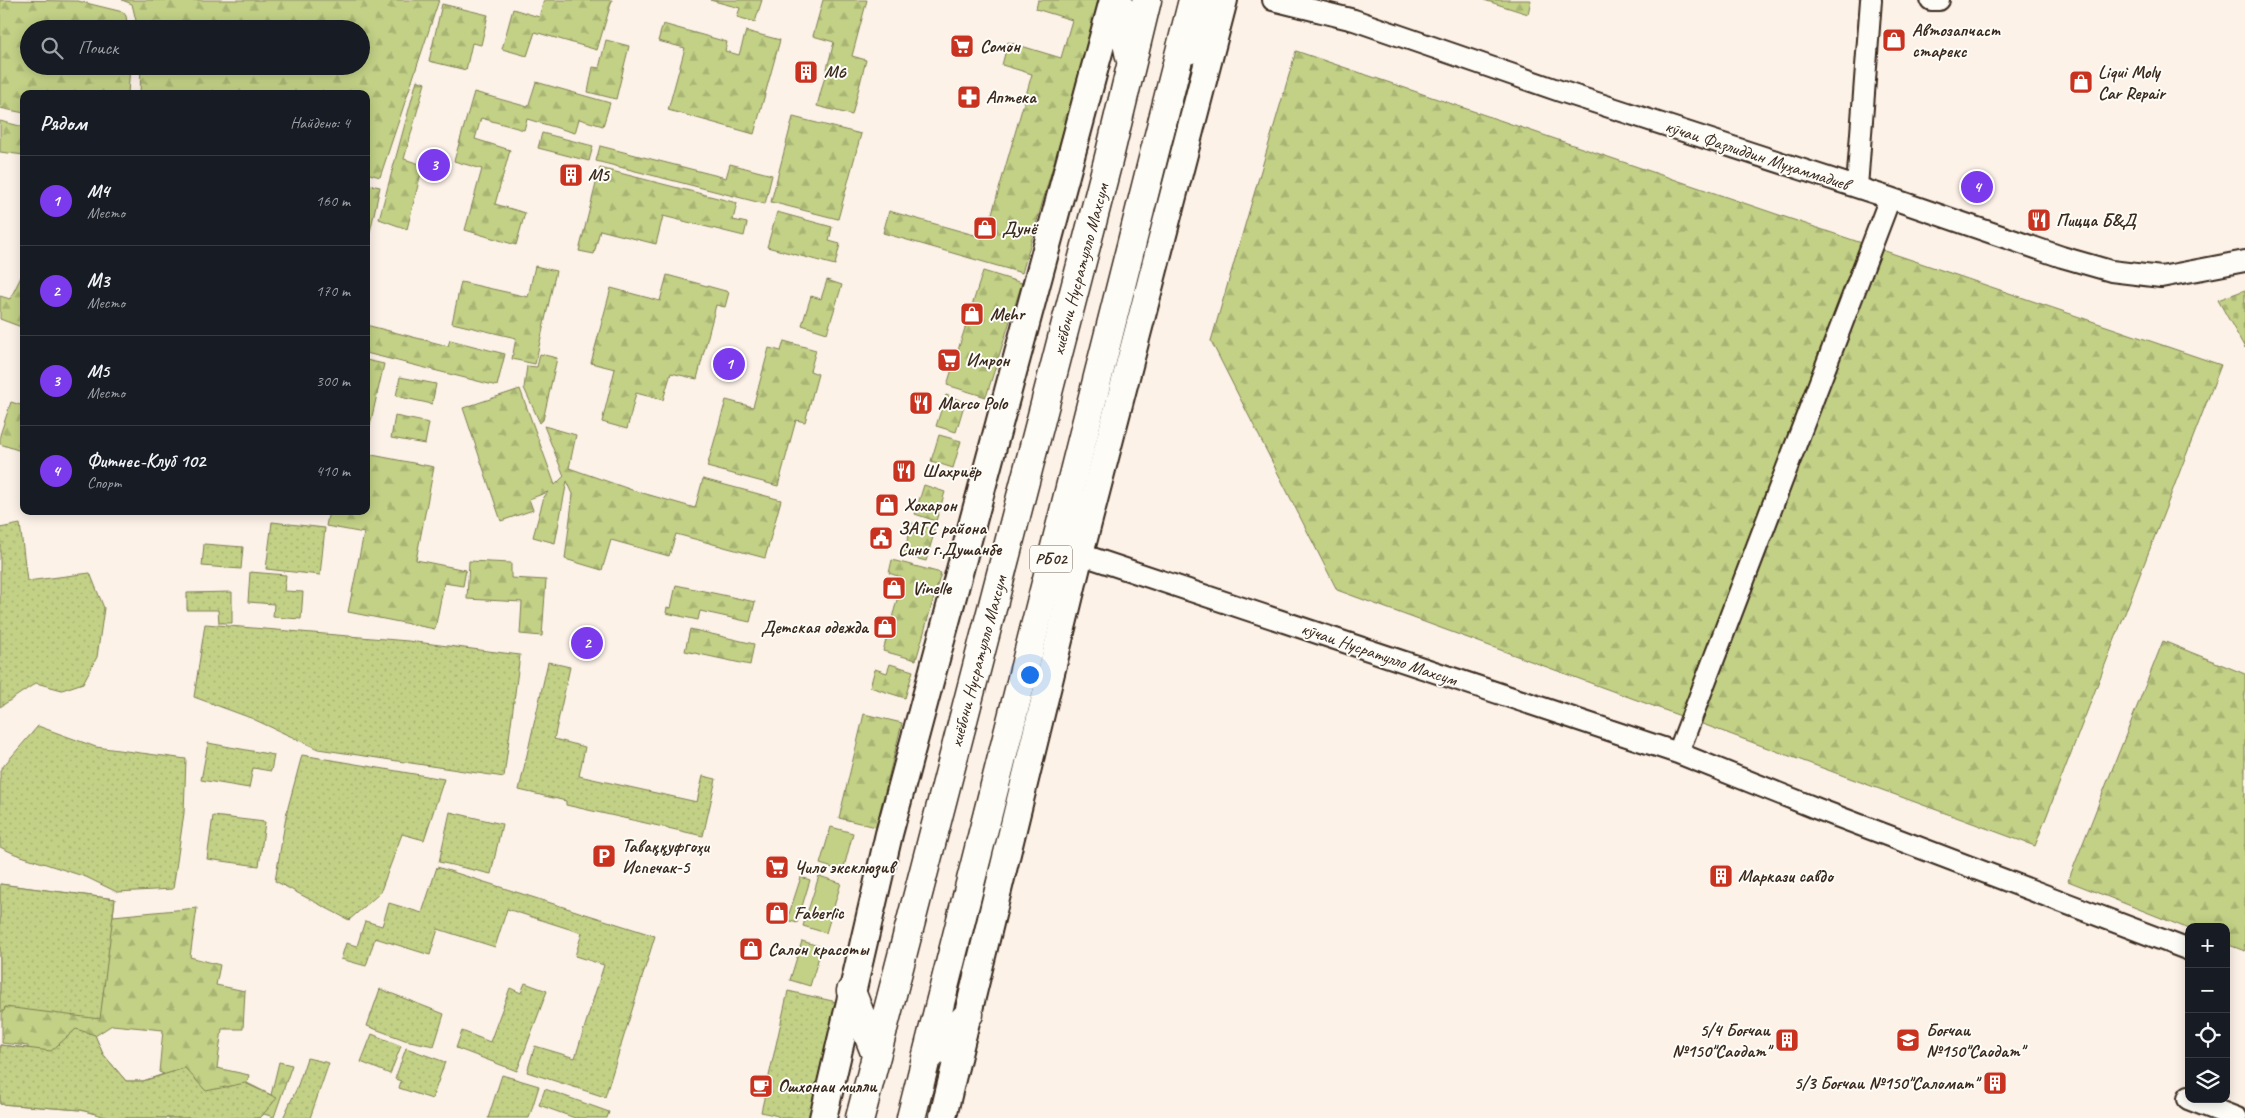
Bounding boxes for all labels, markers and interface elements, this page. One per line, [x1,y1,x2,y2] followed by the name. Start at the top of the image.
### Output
[1912,19,2001,62] place label: Автозапчаст старекс
[20,20,370,75] search box
[1881,27,1907,53] shop icon: Автозапчаст старекс
[949,33,975,59] supermarket icon: Сомон
[38,34,66,62] icon: search
[980,35,1021,57] place label: Сомон
[78,36,118,60] text: Поиск
[793,59,819,85] building icon: М6
[824,61,847,83] place label: М6
[2098,61,2167,104] place label: Liqui Moly Car Repair
[2068,69,2094,95] shop icon: Liqui Moly Car Repair
[956,84,982,110] pharmacy icon: Аптека
[986,86,1037,108] place label: Аптека
[40,110,87,136] text: Рядом
[290,113,350,133] text: Найдено: 4
[1662,115,1856,197] street label: кӯчаи Фазлиддин Муҳаммадиев
[418,146,450,184] pin: 3
[558,162,584,188] building icon: М5
[588,164,611,186] place label: М5
[1961,168,1993,206] pin: 4
[87,179,109,203] text: M4
[1046,179,1114,357] street label: хиёбони Нусратулло Махсум
[52,191,60,211] text: 1
[316,191,350,211] text: 160 m
[87,203,125,223] text: Место
[2026,207,2052,233] restaurant icon: Пицца Б&Д
[2056,209,2137,231] place label: Пицца Б&Д
[972,215,998,241] shop icon: Дунё
[1002,217,1039,239] place label: Дунё
[87,269,109,293] text: М3
[52,281,60,301] text: 2
[316,281,350,301] text: 170 m
[87,293,125,313] text: Место
[959,301,985,327] shop icon: Mehr
[990,303,1027,325] place label: Mehr
[713,345,745,383] pin: 1
[936,347,962,373] supermarket icon: Имрон
[966,349,1011,371] place label: Имрон
[87,359,109,383] text: M5
[52,371,60,391] text: 3
[316,371,350,391] text: 300 m
[87,383,125,403] text: Место
[908,390,934,416] restaurant icon: Marco Polo
[938,392,1009,414] place label: Marco Polo
[87,449,205,473] text: Фитнес-Клуб 102
[891,458,917,484] restaurant icon: Шахриёр
[922,460,982,482] place label: Шахриёр
[52,461,60,481] text: 4
[316,461,350,481] text: 410 m
[87,473,122,493] text: Спорт
[874,492,900,518] shop icon: Хохарон
[904,494,959,516] place label: Хохарон
[898,517,1002,560] place label: ЗАГС района Сино г.Душанбе
[868,525,894,551] public building icon: ЗАГС района Сино г.Душанбе
[1030,546,1072,572] road number: РБ02
[944,571,1012,749] street label: хиёбони Нусратулло Махсум
[881,575,907,601] shop icon: Vinelle
[912,577,953,599] place label: Vinelle
[872,614,898,640] shop icon: Детская одежда
[761,616,870,638] place label: Детская одежда
[1298,617,1461,691] street label: кӯчаи Нусратулло Махсум
[571,624,603,662] pin: 2
[1017,662,1043,688] your location
[622,835,710,878] place label: Таваққуфгоҳи Испечак-5
[591,843,617,869] parking icon: Таваққуфгоҳи Испечак-5
[764,854,790,880] supermarket icon: Чило эксклюзив
[794,856,898,879] place label: Чило эксклюзив
[1708,863,1734,889] building icon: Маркази савдо
[1738,865,1835,887] place label: Маркази савдо
[764,900,790,926] shop icon: Faberlic
[794,902,845,924] place label: Faberlic
[2185,923,2230,1103] map controls
[2185,923,2230,968] button: +
[738,936,764,962] shop icon: Салон красоты
[768,938,871,960] place label: Салон красоты
[2185,968,2230,1013] button: −
[2185,1013,2230,1058] button: locate
[1672,1019,1774,1062] place label: 5/4 Боғчаи №150"Саодат"
[1926,1019,2028,1062] place label: Боғчаи №150"Саодат"
[1774,1027,1800,1053] building icon: 5/4 Боғчаи №150"Саодат"
[1895,1027,1921,1053] school or university icon: Боғчаи №150"Саодат"
[2185,1058,2230,1103] button: layers
[1982,1070,2008,1096] building icon: 5/3 Боғчаи №150"Саломат"
[1794,1072,1982,1094] place label: 5/3 Боғчаи №150"Саломат"
[748,1073,774,1099] cafe icon: Ошхонаи милли
[778,1075,878,1097] place label: Ошхонаи милли

